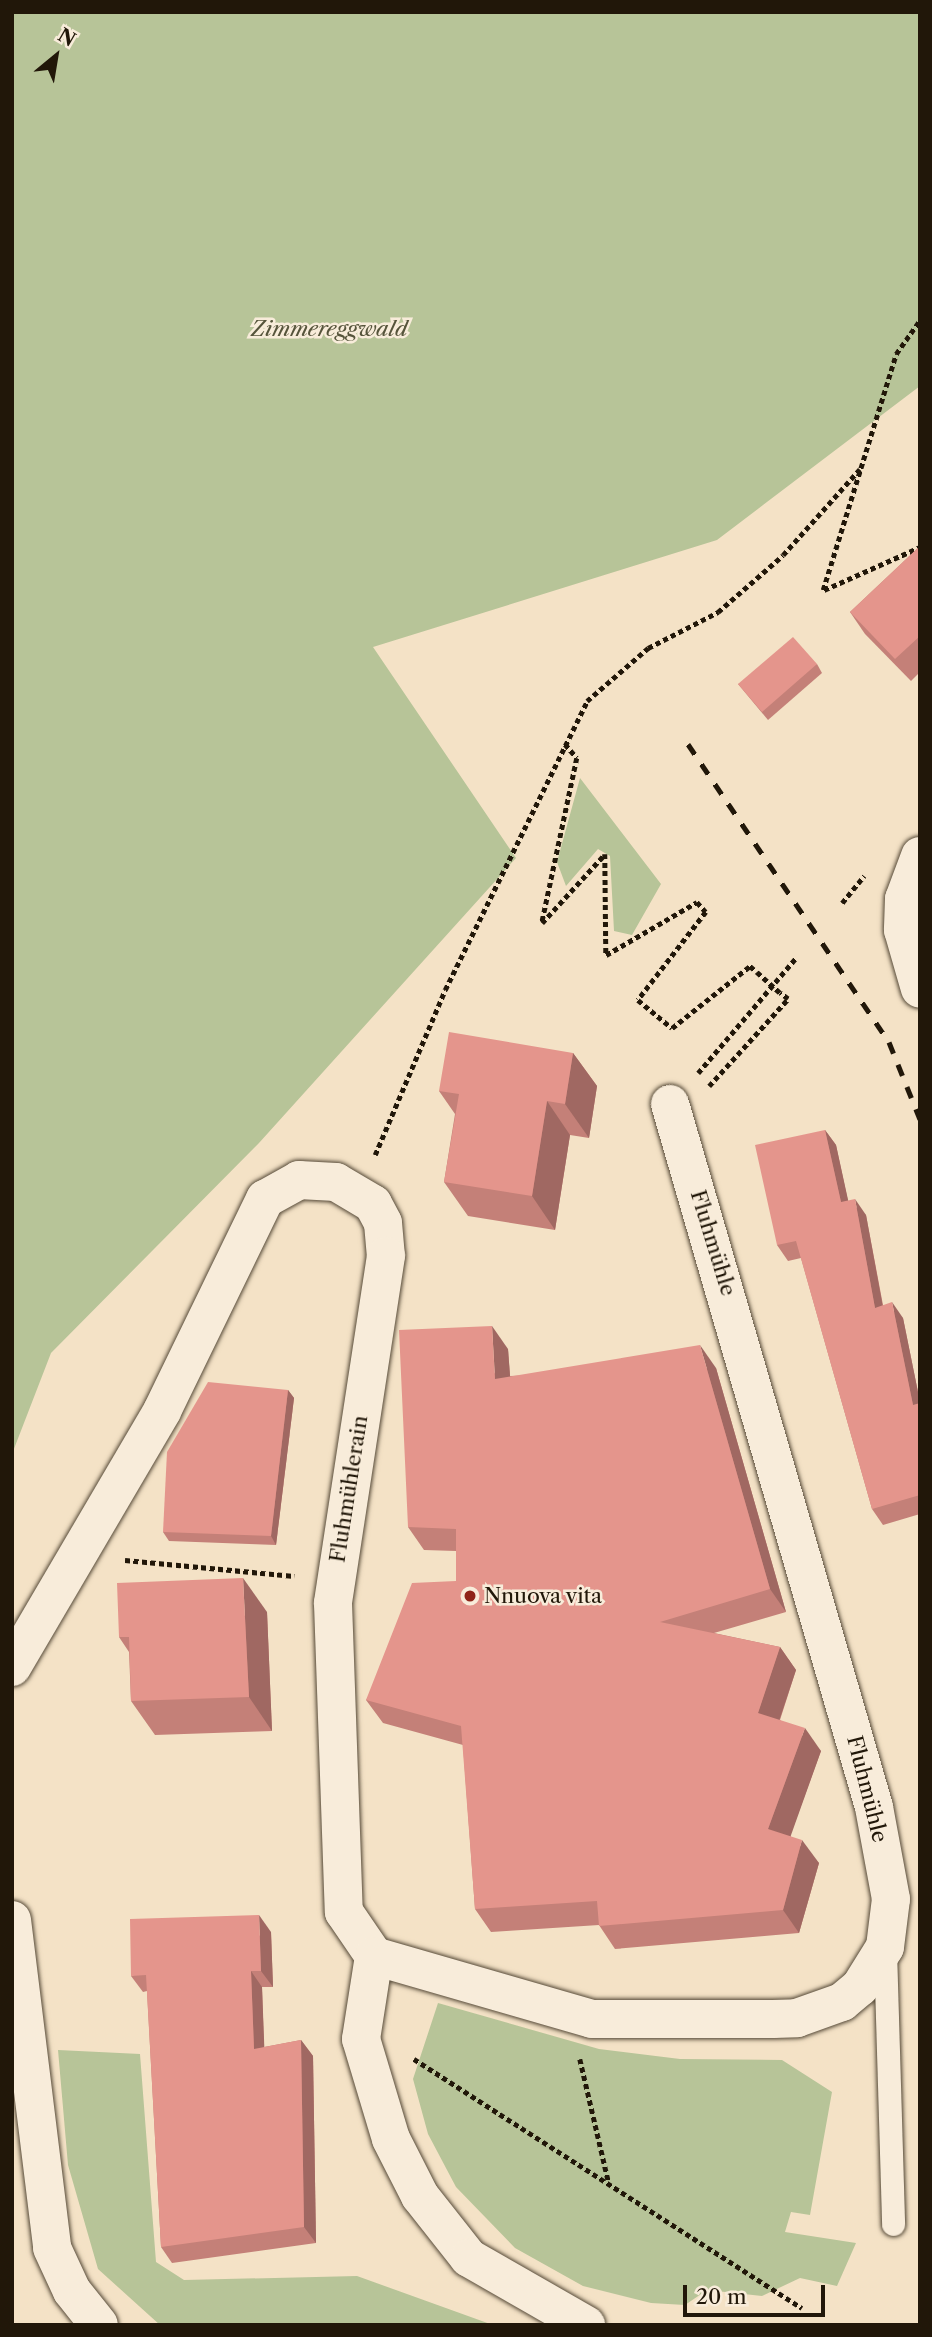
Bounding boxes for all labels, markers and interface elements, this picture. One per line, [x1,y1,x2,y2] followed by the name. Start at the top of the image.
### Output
[21,21,91,91] north arrow
[54,23,80,51] text: N
[251,316,407,342] park label: Zimmereggwald
[685,1187,741,1299] street label: Fluhmühle
[325,1414,373,1564] street label: Fluhmühlerain
[484,1583,603,1609] place label: Nnuova vita
[462,1588,478,1604] marker: Nnuova vita
[842,1733,892,1845] street label: Fluhmühle
[687,2270,829,2314] scale bar
[696,2284,747,2309] text: 20 m

